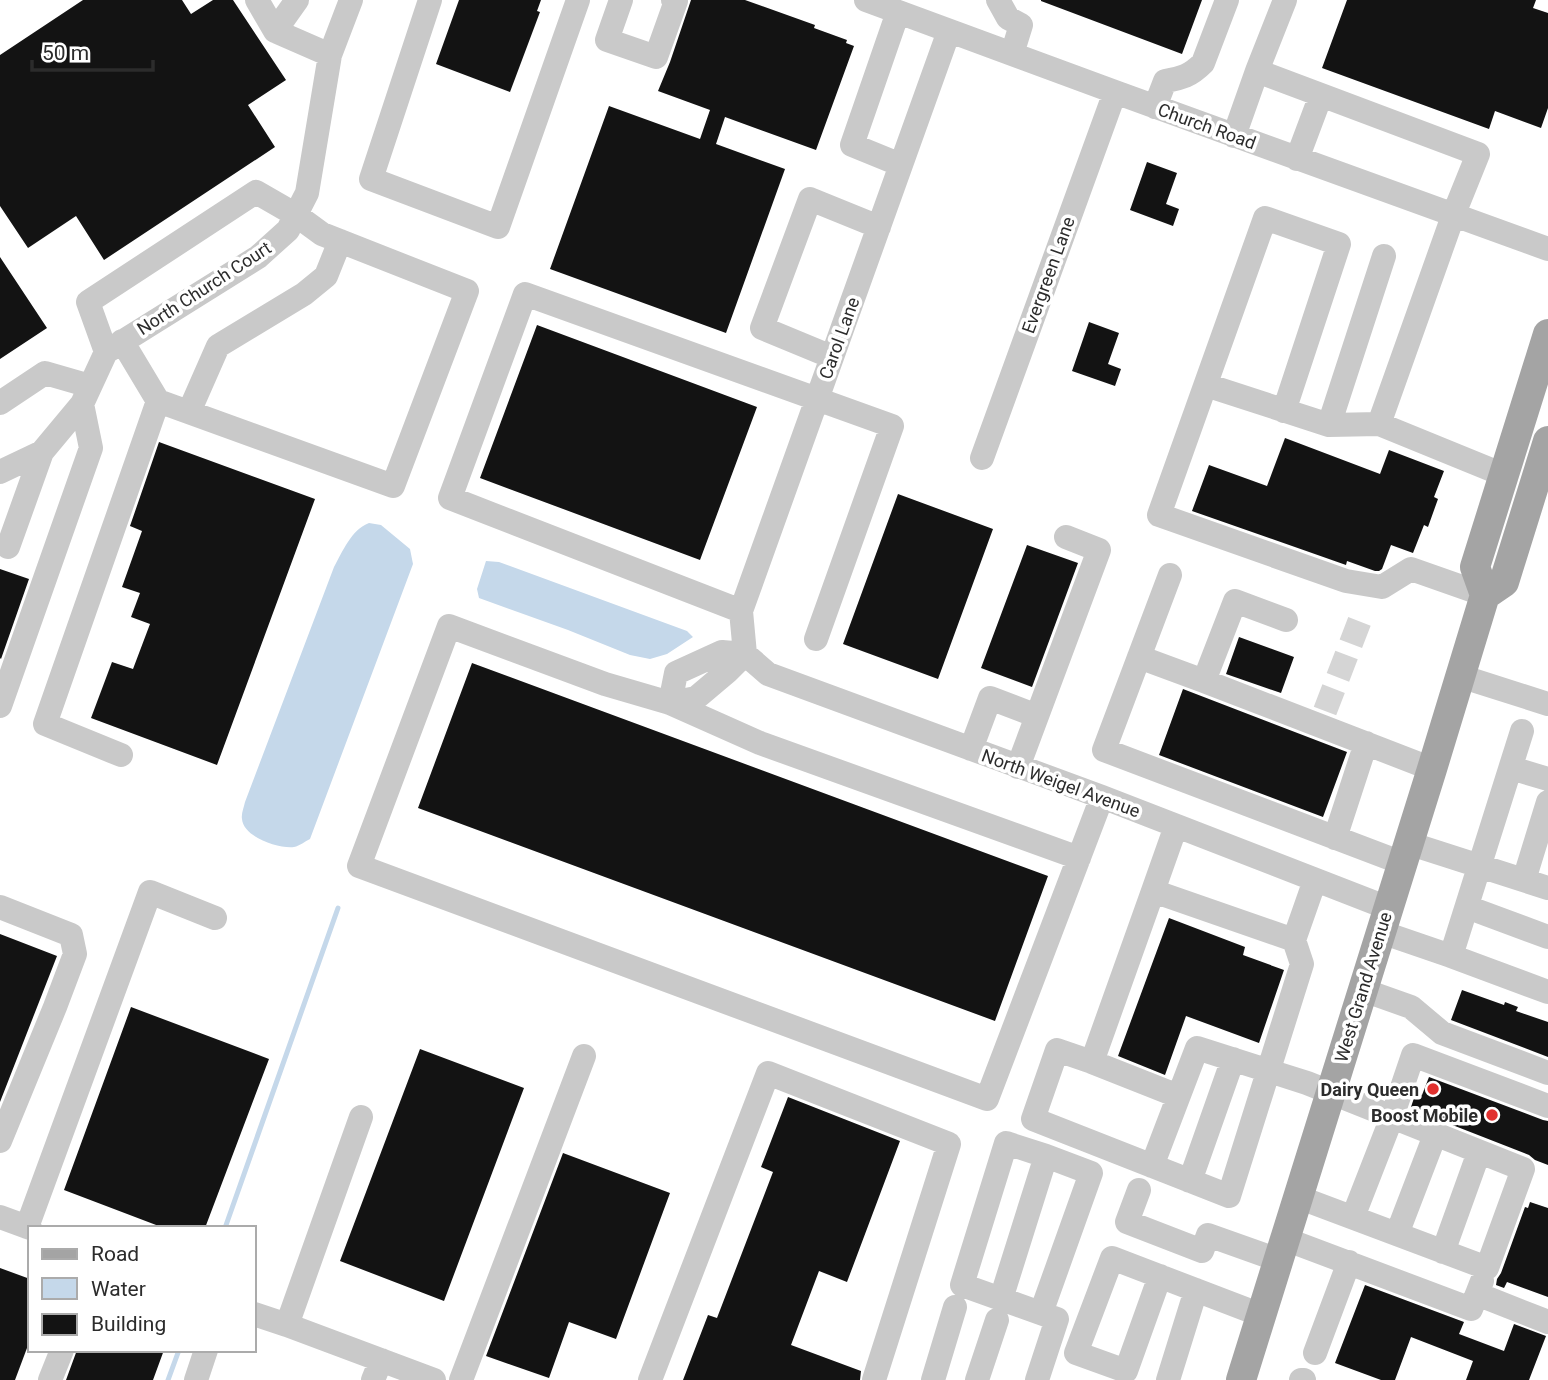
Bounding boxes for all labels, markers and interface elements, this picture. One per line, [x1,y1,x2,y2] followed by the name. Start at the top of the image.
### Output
[32,28,152,72] scale bar
[42,41,89,65] text: 50 m
[1155,99,1259,153] street label: Church Road
[1017,214,1079,336] street label: Evergreen Lane
[133,237,275,339] street label: North Church Court
[815,294,863,382] street label: Carol Lane
[979,745,1143,821] street label: North Weigel Avenue
[1330,909,1396,1065] street label: West Grand Avenue
[1321,1079,1419,1100] place label: Dairy Queen
[1425,1081,1441,1097] marker: Dairy Queen
[1371,1105,1478,1126] place label: Boost Mobile
[1484,1107,1500,1123] marker: Boost Mobile
[28,1226,256,1352] legend
[91,1242,139,1266] text: Road
[91,1277,146,1301] text: Water
[91,1312,166,1336] text: Building

